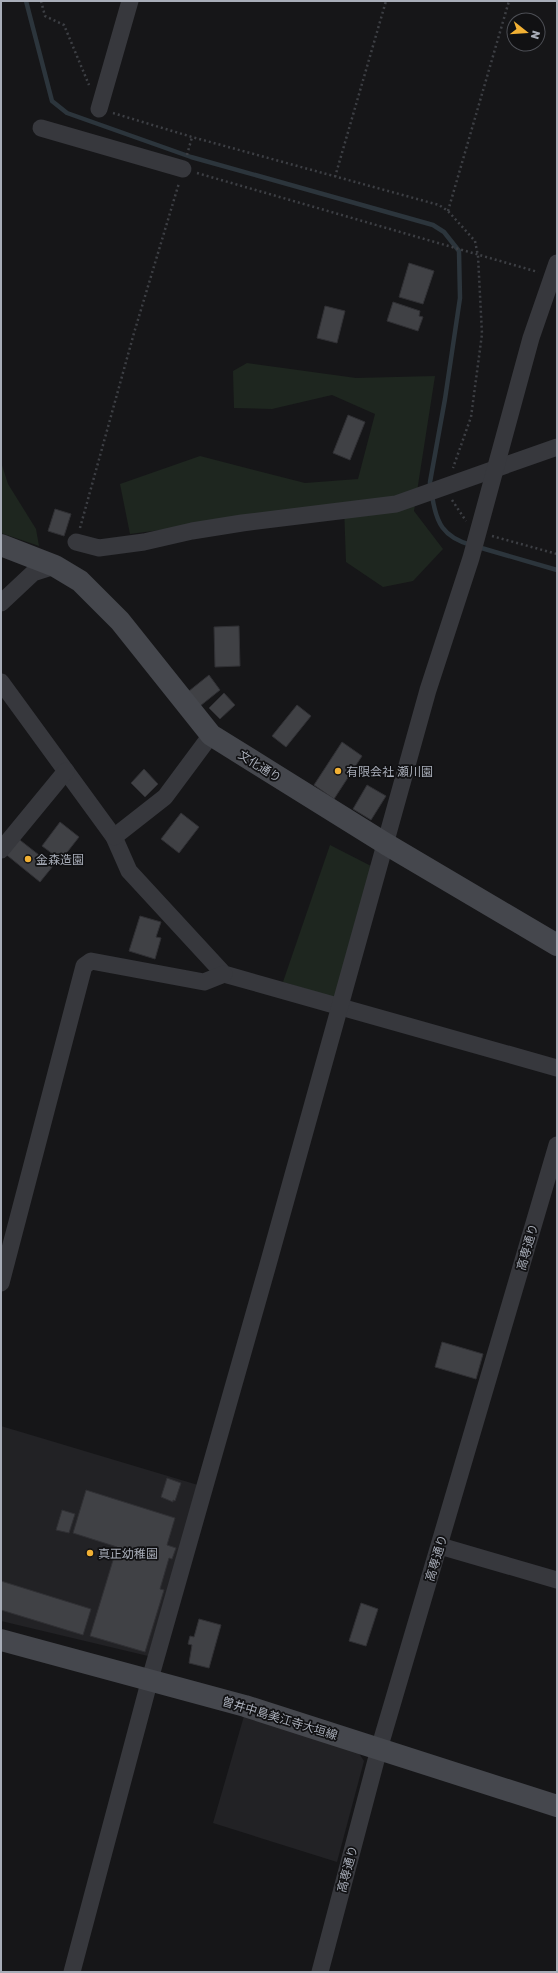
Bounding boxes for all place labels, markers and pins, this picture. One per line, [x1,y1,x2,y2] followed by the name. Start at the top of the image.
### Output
[346,764,433,779] place label: 有限会社 瀬川園
[333,766,343,776] marker: 有限会社 瀬川園
[36,852,84,867] place label: 金森造園
[23,854,33,864] marker: 金森造園
[98,1546,158,1561] place label: 真正幼稚園
[85,1548,95,1558] marker: 真正幼稚園

